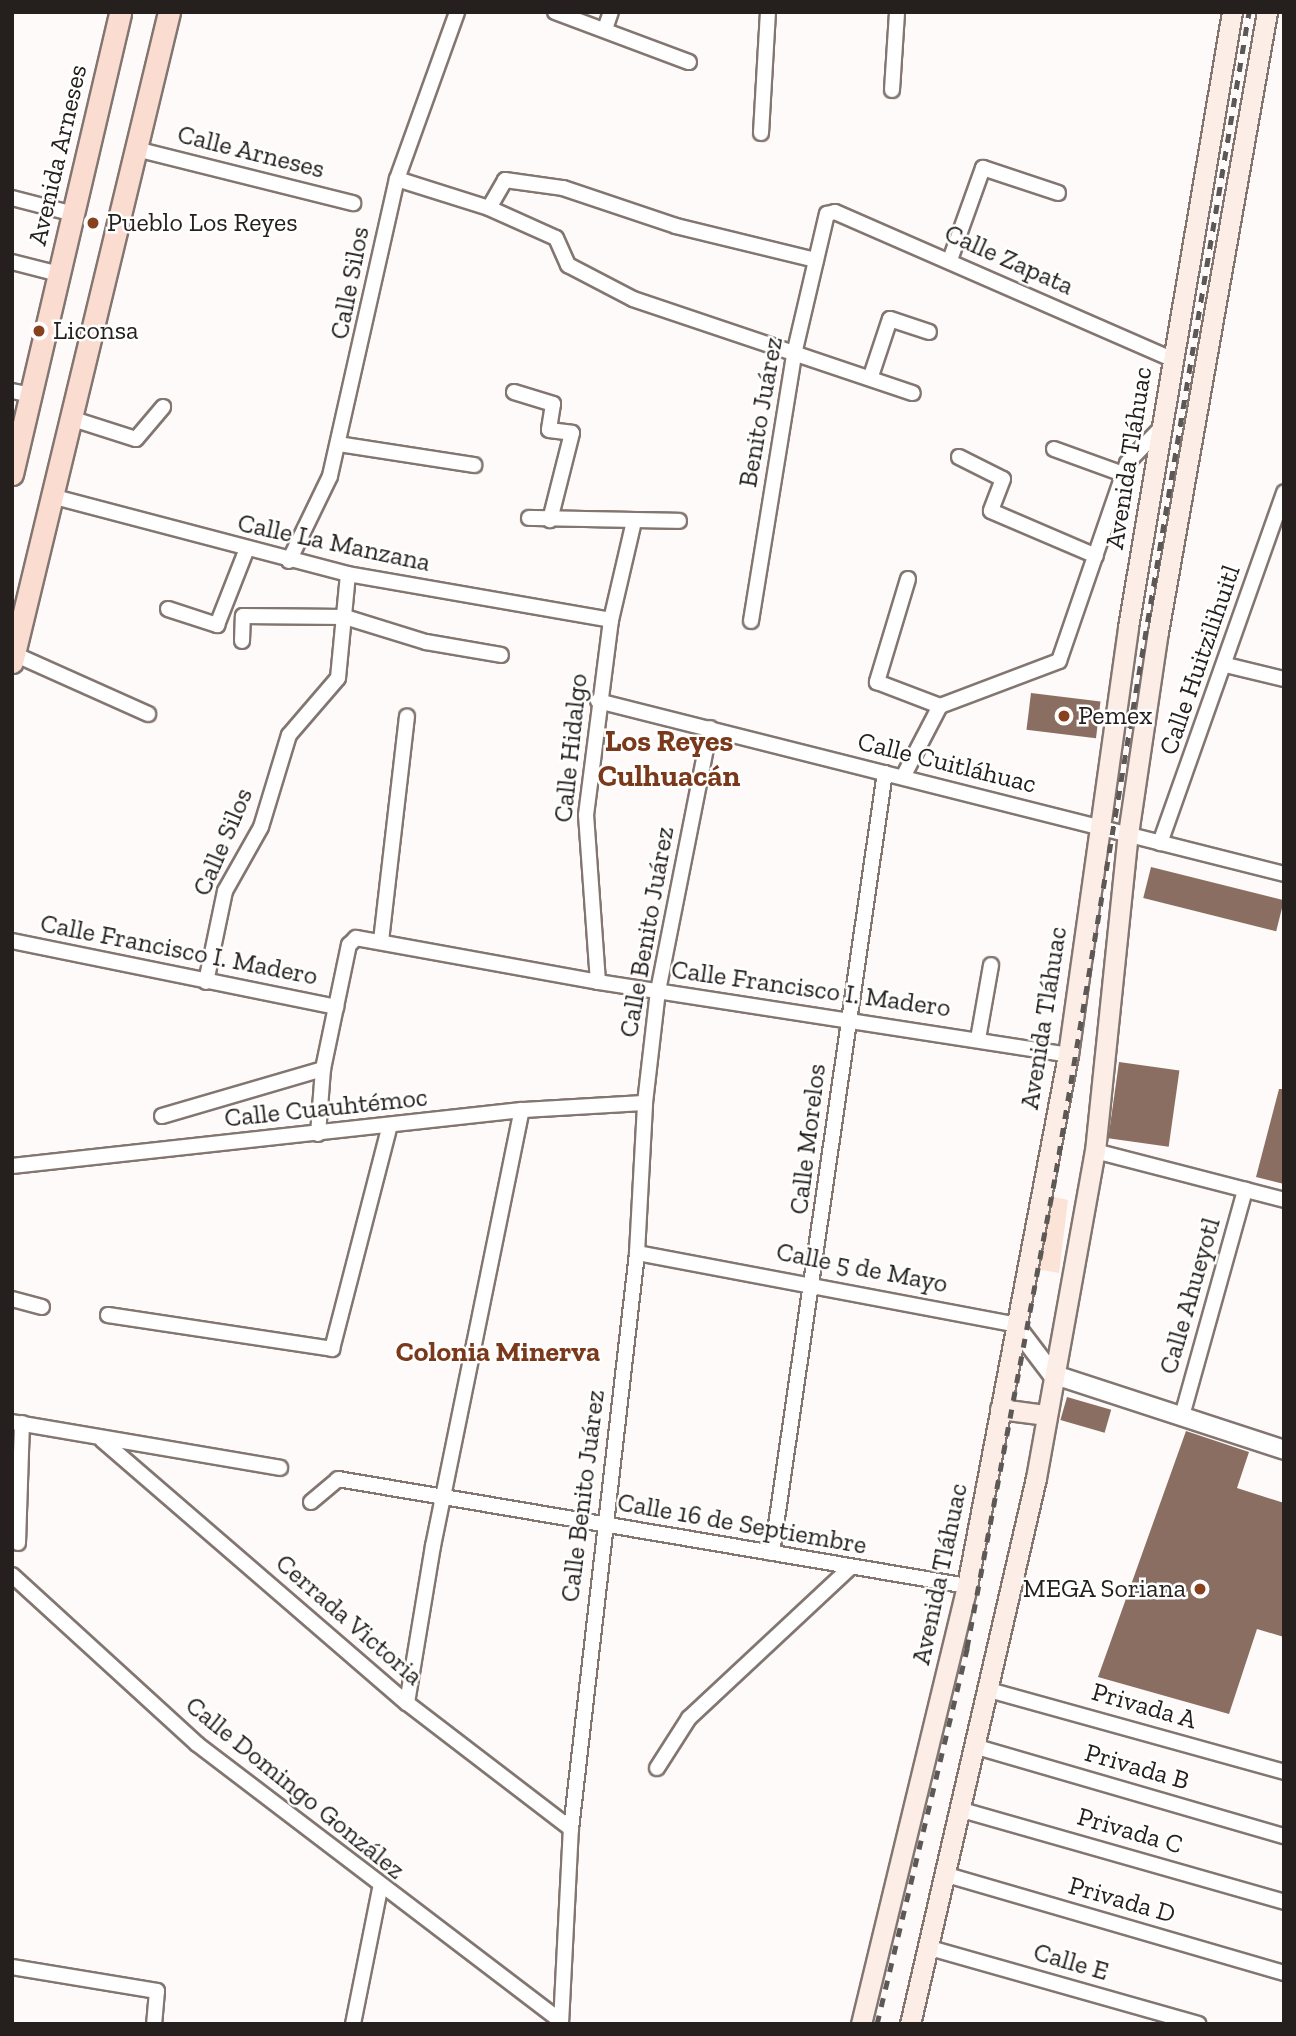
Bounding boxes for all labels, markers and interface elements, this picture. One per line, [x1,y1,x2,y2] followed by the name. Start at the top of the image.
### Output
[22,61,94,249] street label: Avenida Arneses
[174,119,328,185] street label: Calle Arneses
[107,207,298,239] place label: Pueblo Los Reyes
[85,215,101,231] marker: Pueblo Los Reyes
[940,218,1078,302] street label: Calle Zapata
[324,224,376,342] street label: Calle Silos
[53,315,139,347] place label: Liconsa
[31,323,47,339] marker: Liconsa
[732,334,790,490] street label: Benito Juárez
[1099,364,1159,552] street label: Avenida Tláhuac
[235,507,433,579] street label: Calle La Manzana
[1153,561,1247,759] street label: Calle Huitzilihuitl
[548,672,594,824] street label: Calle Hidalgo
[1078,700,1152,732] place label: Pemex
[1056,708,1072,724] marker: Pemex
[598,723,740,794] district label: Los Reyes Culhuacán
[855,726,1039,800] street label: Calle Cuitláhuac
[186,783,260,901] street label: Calle Silos
[613,824,681,1040] street label: Calle Benito Juárez
[38,908,320,992] street label: Calle Francisco I. Madero
[1014,924,1074,1112] street label: Avenida Tláhuac
[669,954,953,1024] street label: Calle Francisco I. Madero
[783,1062,833,1216] street label: Calle Morelos
[223,1082,429,1134] street label: Calle Cuauhtémoc
[1153,1214,1227,1378] street label: Calle Ahueyotl
[774,1236,950,1300] street label: Calle 5 de Mayo
[396,1335,600,1369] district label: Colonia Minerva
[554,1388,612,1604] street label: Calle Benito Juárez
[906,1480,974,1668] street label: Avenida Tláhuac
[615,1487,869,1561] street label: Calle 16 de Septiembre
[269,1547,429,1693] street label: Cerrada Victoria
[1022,1573,1186,1605] place label: MEGA Soriana
[1192,1581,1208,1597] marker: MEGA Soriana
[1088,1676,1200,1736] street label: Privada A
[179,1690,411,1886] street label: Calle Domingo González
[1081,1737,1193,1797] street label: Privada B
[1074,1801,1186,1861] street label: Privada C
[1065,1870,1179,1930] street label: Privada D
[1030,1936,1112,1988] street label: Calle E

